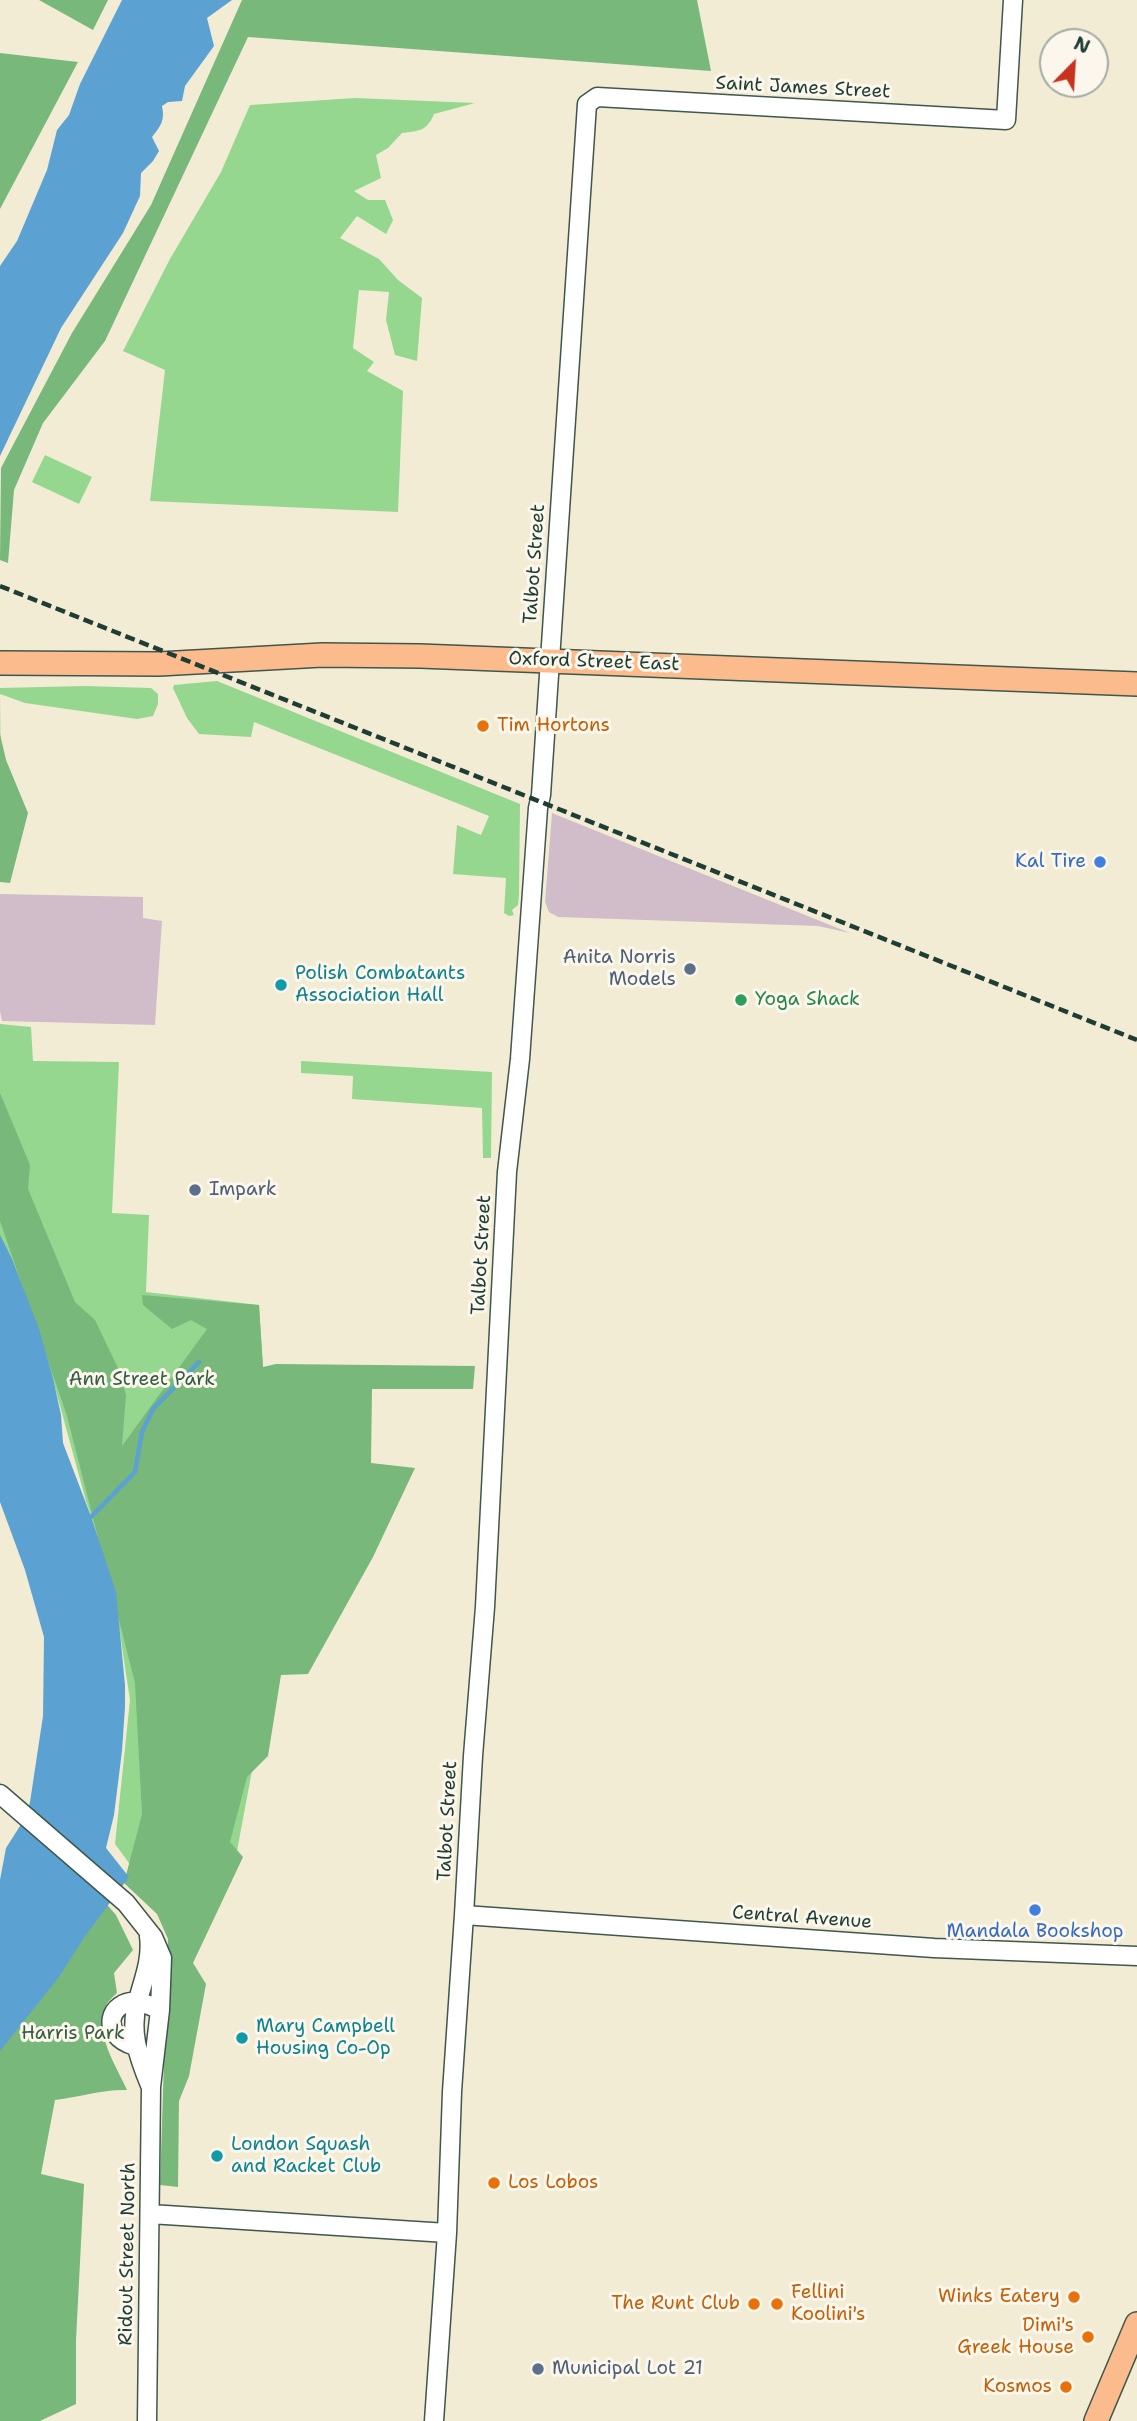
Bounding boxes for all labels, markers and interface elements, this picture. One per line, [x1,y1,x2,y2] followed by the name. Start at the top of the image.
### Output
[1039,28,1109,98] north arrow
[1070,31,1094,60] text: N
[715,72,891,104] street label: Saint James Street
[519,503,551,625] street label: Talbot Street
[508,648,680,676] street label: Oxford Street East
[497,715,610,737] place label: Tim Hortons
[475,718,491,734] marker: Tim Hortons
[1015,851,1086,873] place label: Kal Tire
[1092,854,1108,870] marker: Kal Tire
[563,947,676,991] place label: Anita Norris Models
[682,961,698,977] marker: Anita Norris Models
[295,963,465,1007] place label: Polish Combatants Association Hall
[273,977,289,993] marker: Polish Combatants Association Hall
[755,989,860,1011] place label: Yoga Shack
[733,992,749,1008] marker: Yoga Shack
[209,1179,277,1201] place label: Impark
[187,1182,203,1198] marker: Impark
[467,1194,497,1316] street label: Talbot Street
[69,1369,215,1391] park label: Ann Street Park
[433,1760,463,1882] street label: Talbot Street
[731,1902,873,1934] street label: Central Avenue
[1027,1902,1043,1918] marker: Mandala Bookshop
[947,1921,1123,1943] place label: Mandala Bookshop
[256,2016,395,2060] place label: Mary Campbell Housing Co-Op
[21,2023,125,2045] park label: Harris Park
[234,2030,250,2046] marker: Mary Campbell Housing Co-Op
[231,2134,381,2178] place label: London Squash and Racket Club
[209,2148,225,2164] marker: London Squash and Racket Club
[115,2162,141,2346] street label: Ridout Street North
[508,2172,598,2194] place label: Los Lobos
[486,2175,502,2191] marker: Los Lobos
[791,2282,865,2326] place label: Fellini Koolini's
[938,2286,1060,2308] place label: Winks Eatery
[1066,2289,1082,2305] marker: Winks Eatery
[611,2293,740,2315] place label: The Runt Club
[746,2296,762,2312] marker: The Runt Club
[769,2296,785,2312] marker: Fellini Koolini's
[957,2315,1074,2359] place label: Dimi's Greek House
[1080,2329,1096,2345] marker: Dimi's Greek House
[552,2358,703,2380] place label: Municipal Lot 21
[530,2361,546,2377] marker: Municipal Lot 21
[983,2376,1052,2398] place label: Kosmos
[1058,2379,1074,2395] marker: Kosmos

